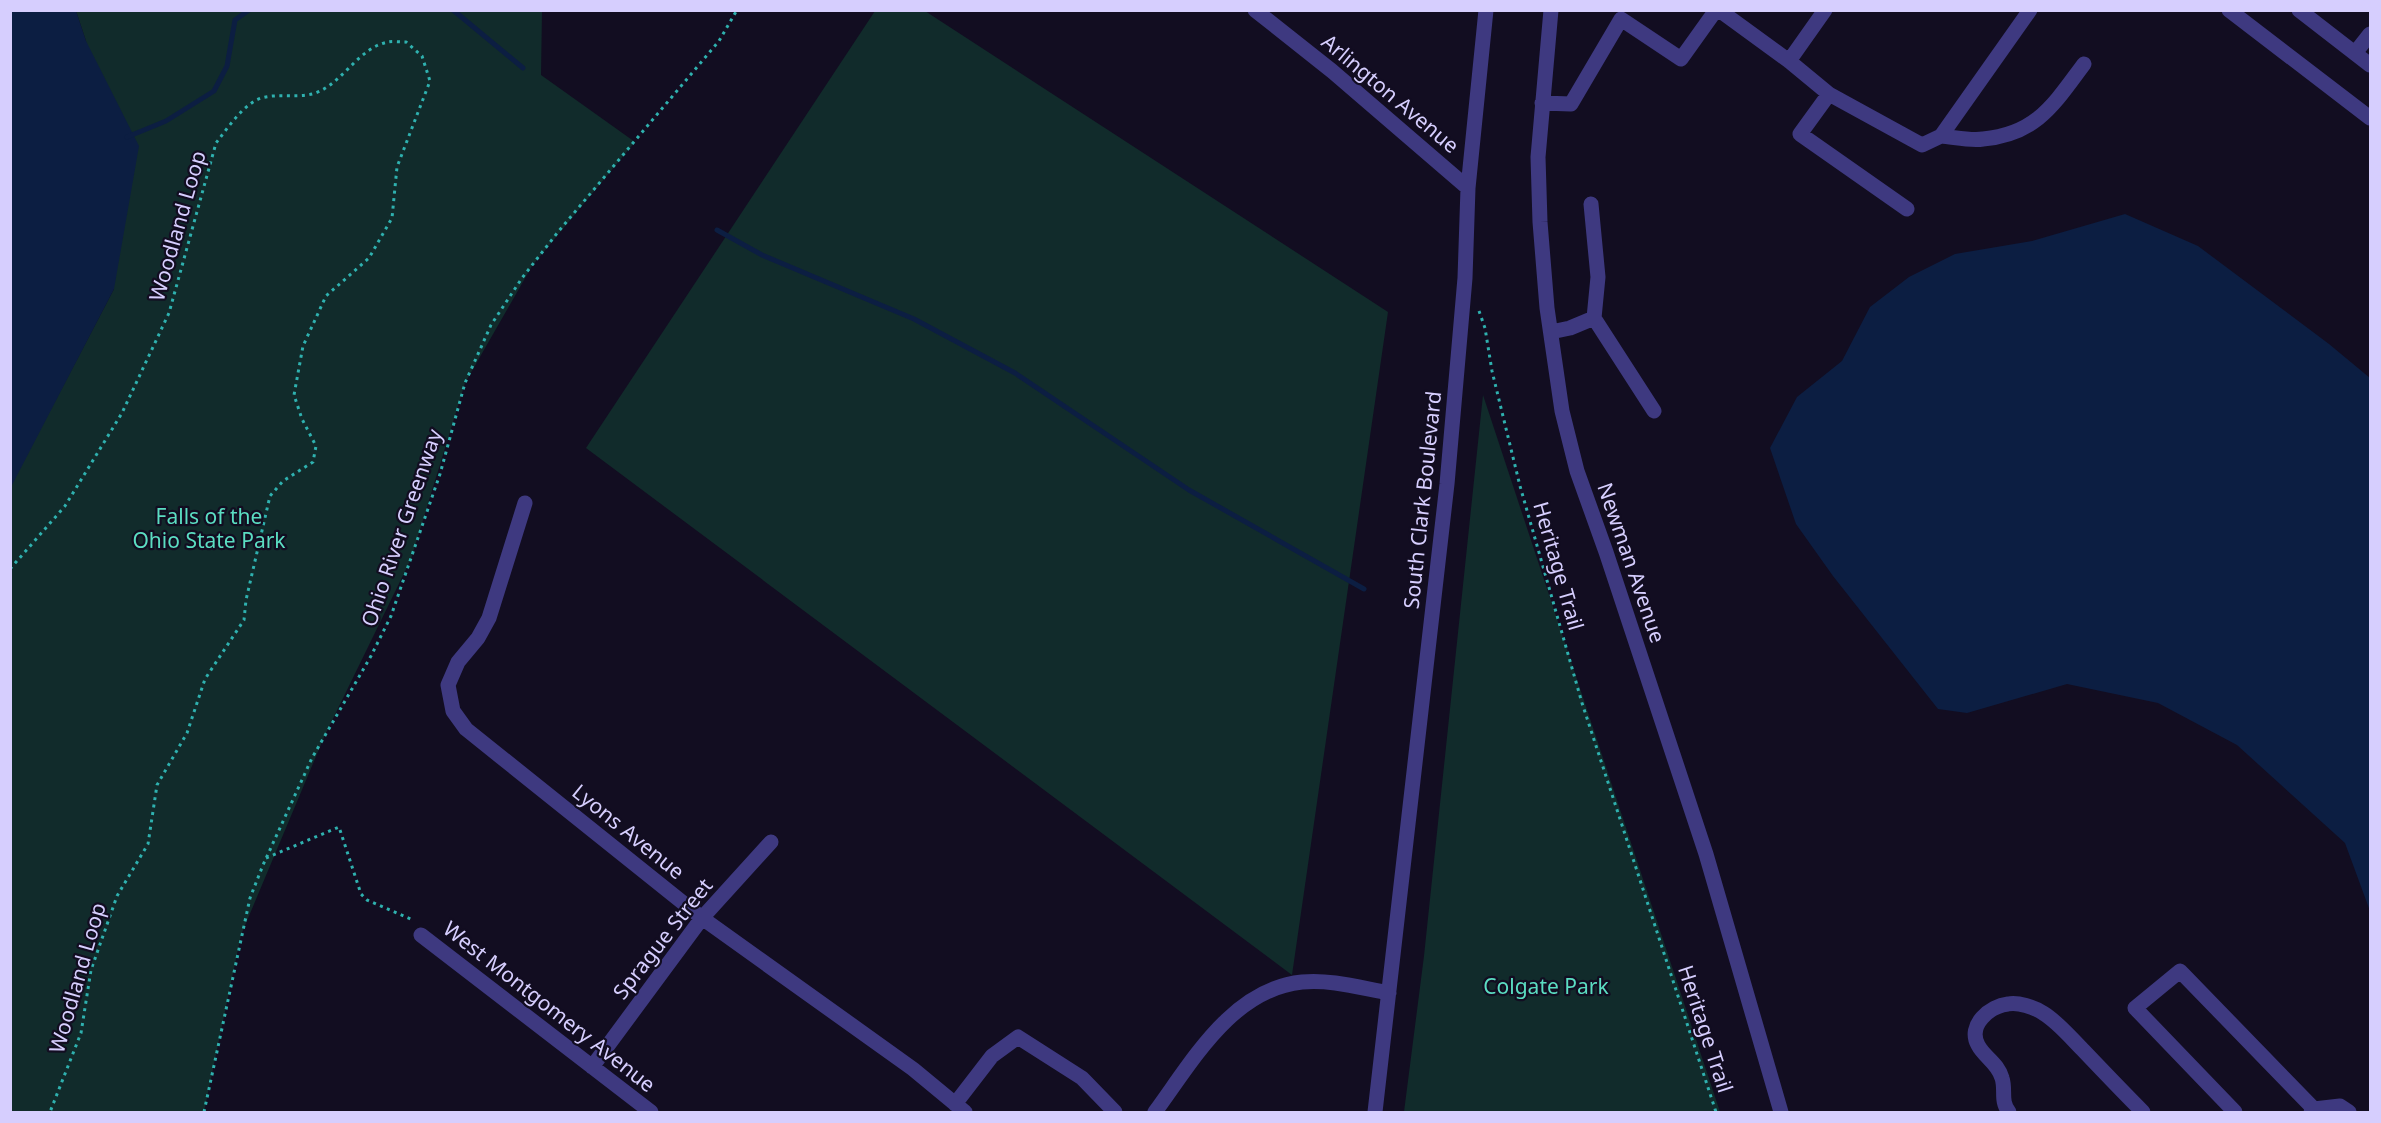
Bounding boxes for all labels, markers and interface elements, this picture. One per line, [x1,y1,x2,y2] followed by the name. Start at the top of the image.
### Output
[1316,27,1465,159] street label: Arlington Avenue
[142,147,212,304] street label: Woodland Loop
[1397,390,1447,610] street label: South Clark Boulevard
[354,425,448,630] street label: Ohio River Greenway
[1591,479,1672,646] street label: Newman Avenue
[1527,498,1591,633] street label: Heritage Trail
[132,502,286,554] park label: Falls of the Ohio State Park
[567,777,691,885] street label: Lyons Avenue
[606,872,719,1005] street label: Sprague Street
[42,899,112,1056] street label: Woodland Loop
[438,915,661,1098] street label: West Montgomery Avenue
[1672,961,1740,1096] street label: Heritage Trail
[1483,972,1609,1000] park label: Colgate Park

